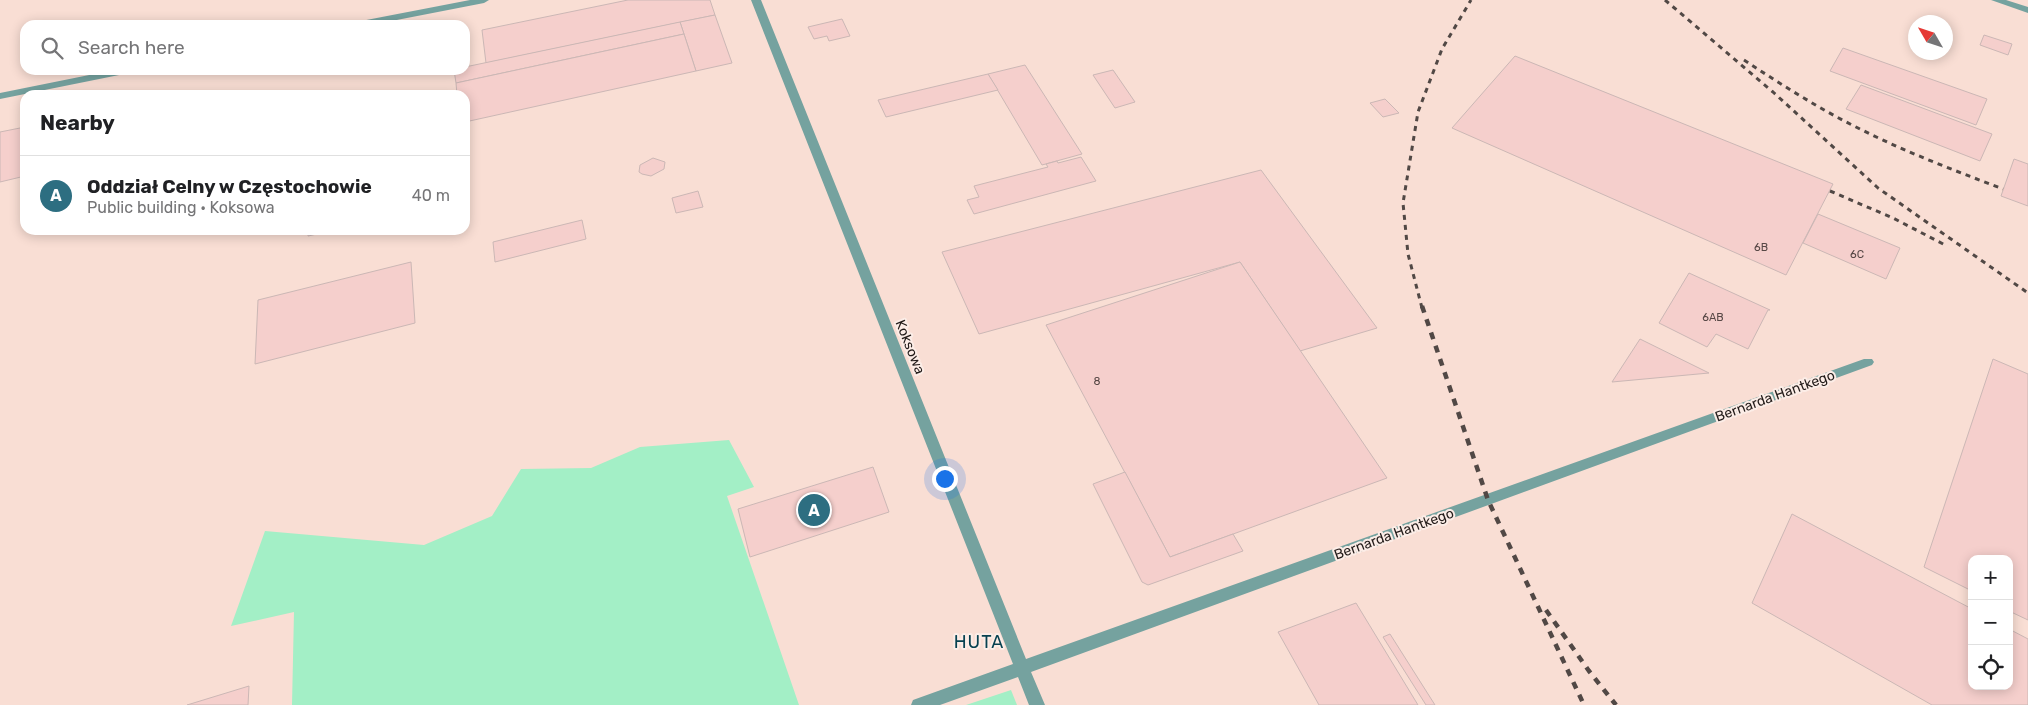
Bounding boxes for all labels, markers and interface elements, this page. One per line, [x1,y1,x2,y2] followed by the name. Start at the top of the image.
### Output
[1908,15,1953,60] north arrow
[20,20,470,75] search box
[38,34,66,62] icon: search
[78,36,185,59] text: Search here
[40,110,115,135] text: Nearby
[87,175,372,198] text: Oddział Celny w Częstochowie
[50,186,62,205] text: A
[412,186,450,205] text: 40 m
[87,198,275,217] text: Public building · Koksowa
[1754,241,1768,254] house number: 6B
[1850,248,1864,261] house number: 6C
[1702,311,1724,324] house number: 6AB
[891,317,929,377] street label: Koksowa
[1713,366,1837,426] street label: Bernarda Hantkego
[1094,375,1101,388] house number: 8
[932,466,958,492] your location
[798,491,830,529] pin: A
[1332,504,1456,564] street label: Bernarda Hantkego
[1968,555,2013,690] map controls
[1968,555,2013,600] button: +
[1968,600,2013,645] button: −
[954,631,1004,653] district label: HUTA
[1968,645,2013,690] button: locate

